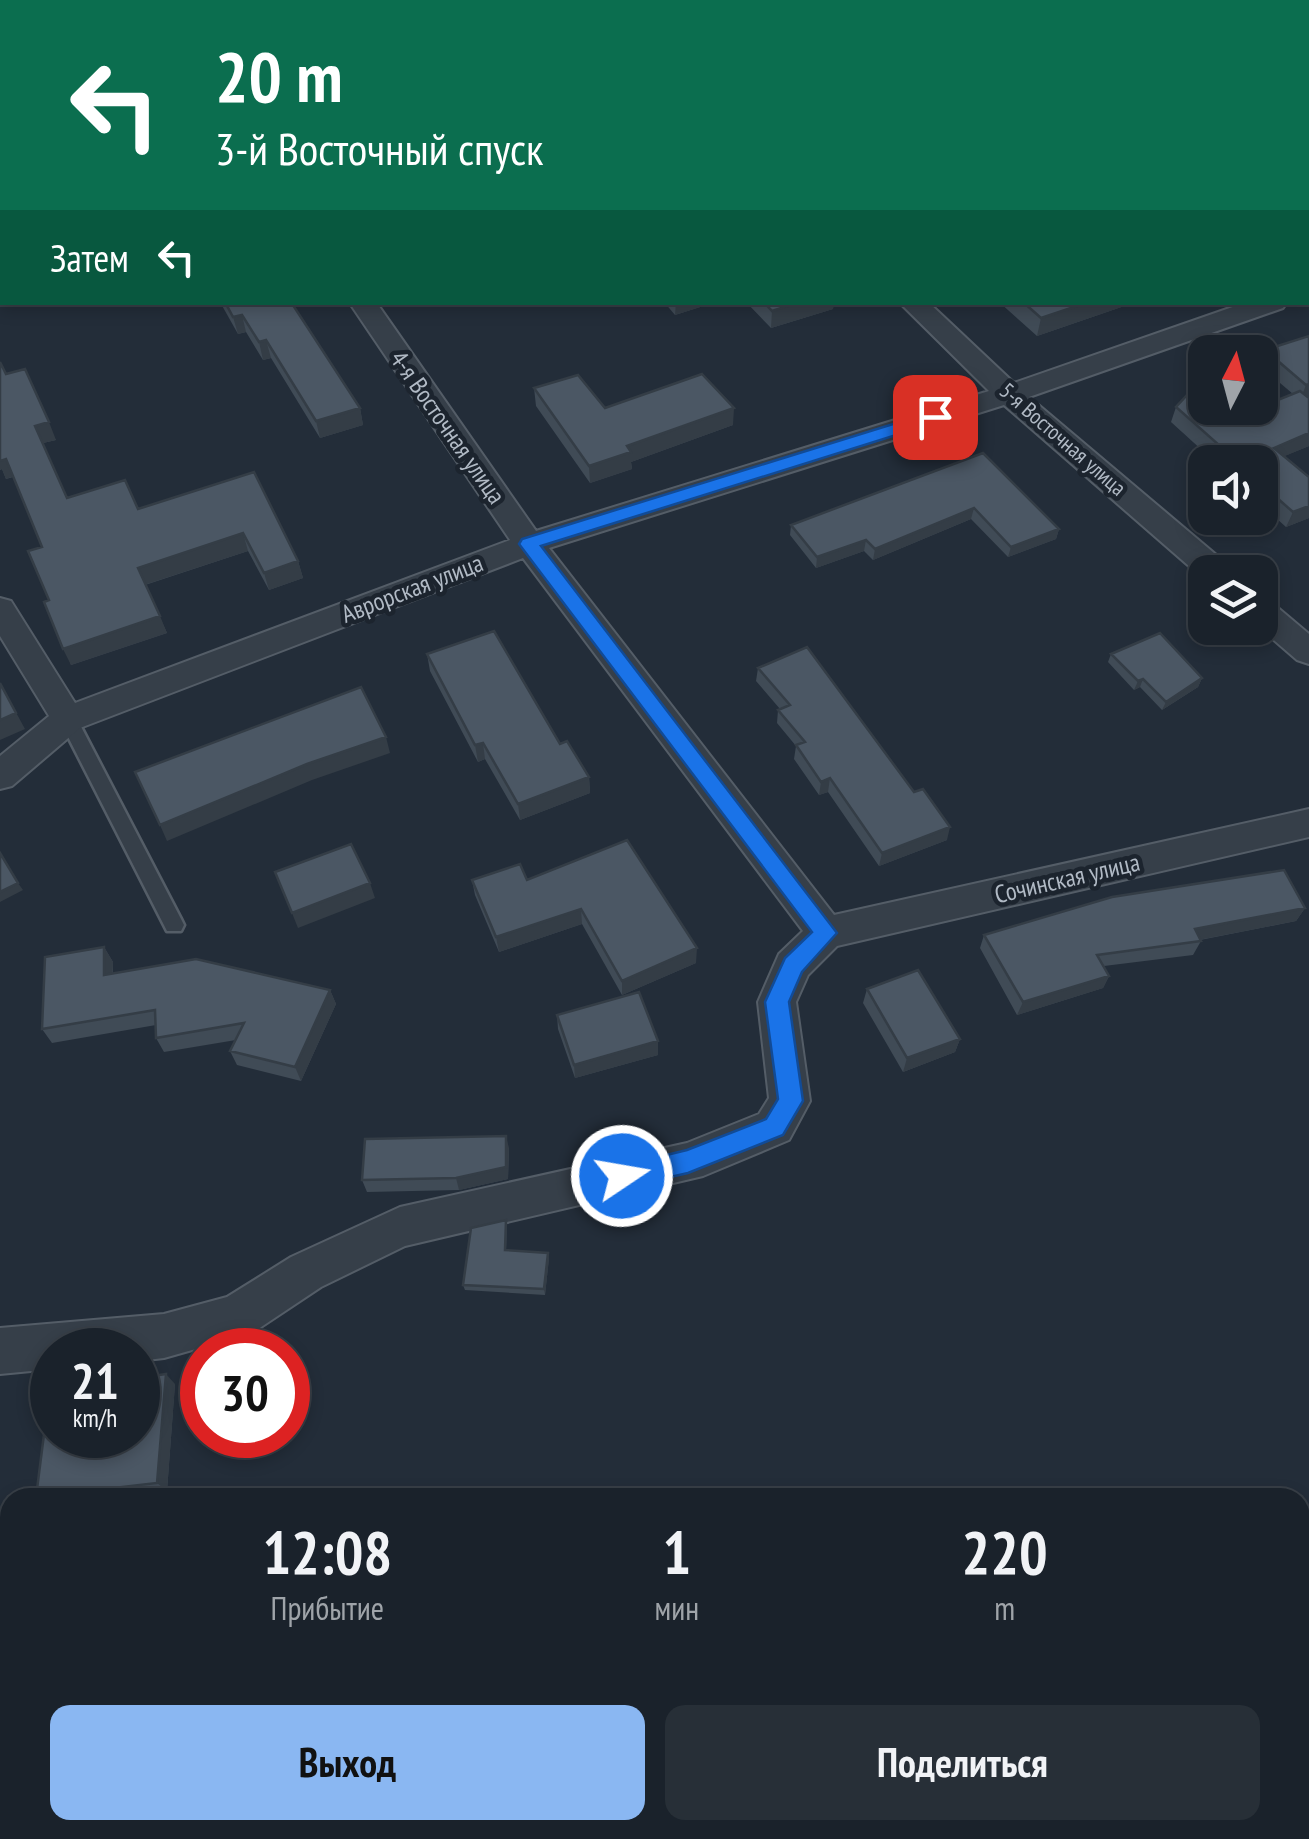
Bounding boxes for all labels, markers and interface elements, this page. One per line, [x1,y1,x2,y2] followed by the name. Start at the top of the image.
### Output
[215,31,343,121] text: 20 m
[50,40,180,170] icon: left
[215,119,544,177] text: 3-й Восточный спуск
[149,230,204,285] icon: left
[50,233,129,282] text: Затем
[1188,335,1278,425] north arrow
[1188,335,1278,645] map controls
[383,344,513,510] street label: 4-я Восточная улица
[893,375,978,460] pin
[994,376,1132,502] street label: 5-я Восточная улица
[908,390,963,445] icon: arrive
[1188,445,1278,535] button: sound
[337,546,487,630] street label: Аврорская улица
[1188,555,1278,645] button: layers
[991,846,1143,910] street label: Сочинская улица
[570,1124,674,1228] position arrow
[180,1328,310,1458] speed limit sign: 30
[71,1348,119,1413] text: 21
[73,1402,117,1434] text: km/h
[262,1513,392,1591] text: 12:08
[663,1513,691,1591] text: 1
[962,1513,1048,1591] text: 220
[271,1587,384,1629] text: Прибытие
[655,1587,699,1629] text: мин
[994,1587,1015,1629] text: m
[50,1705,645,1820] button: Выход
[665,1705,1260,1820] button: Поделиться

